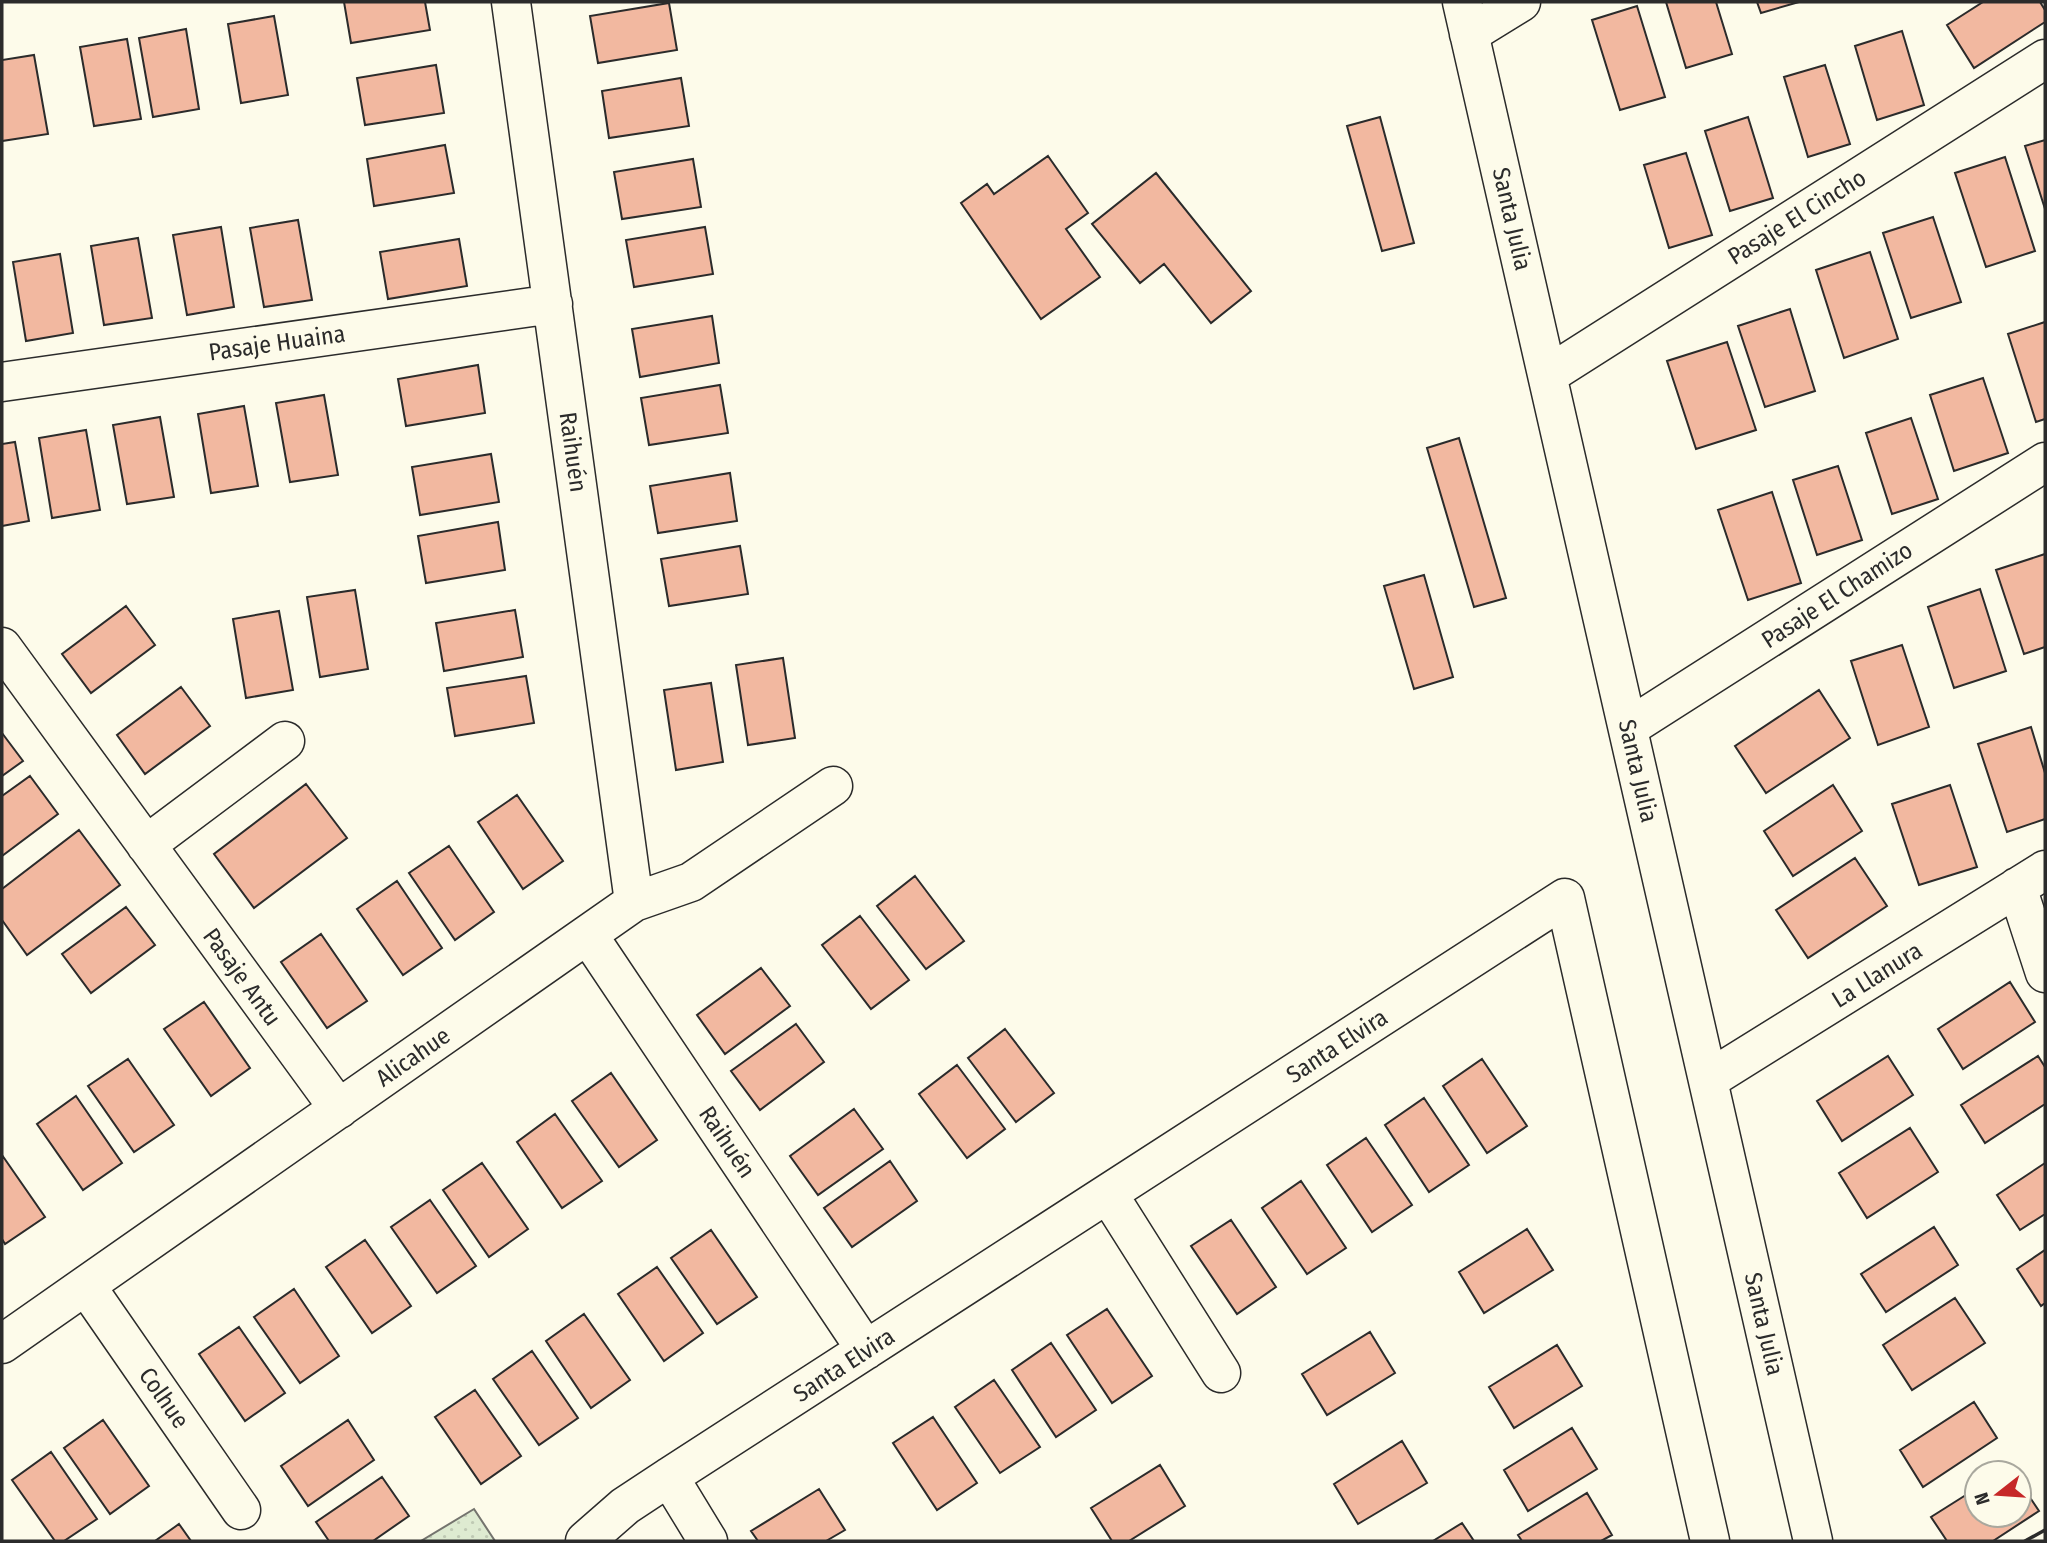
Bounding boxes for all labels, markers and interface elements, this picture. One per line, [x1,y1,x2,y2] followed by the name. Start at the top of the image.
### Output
[1723,163,1871,271] street label: Pasaje El Cincho
[1487,165,1537,273] street label: Santa Julia
[207,320,347,366] street label: Pasaje Huaina
[554,410,592,494] street label: Raihuén
[1756,536,1918,654] street label: Pasaje El Chamizo
[1613,717,1663,825] street label: Santa Julia
[197,923,287,1031] street label: Pasaje Antu
[1827,936,1927,1014] street label: La Llanura
[1281,1003,1393,1089] street label: Santa Elvira
[371,1021,455,1093] street label: Alicahue
[693,1101,761,1183] street label: Raihuén
[1739,1270,1789,1378] street label: Santa Julia
[788,1322,900,1408] street label: Santa Elvira
[133,1362,195,1434] street label: Colhue
[1963,1459,2033,1529] north arrow
[1970,1490,1995,1508] text: N

